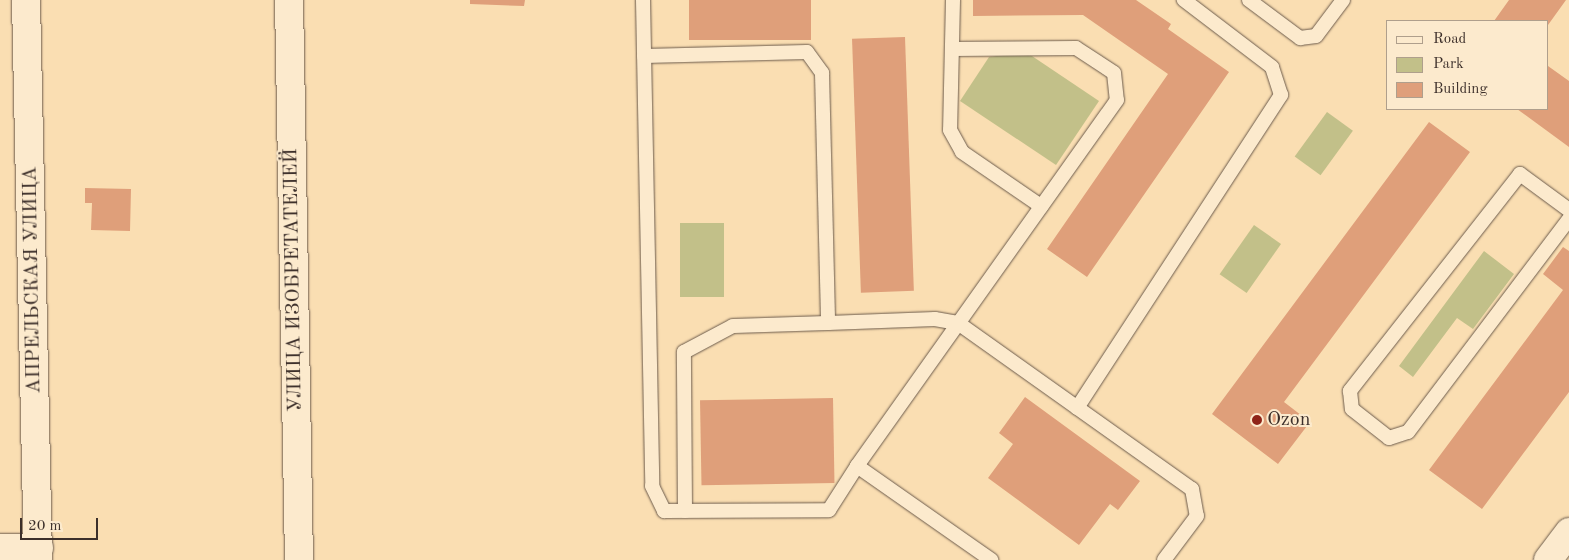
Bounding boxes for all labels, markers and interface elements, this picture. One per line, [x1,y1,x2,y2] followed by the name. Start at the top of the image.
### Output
[1386,20,1549,110] legend
[1433,32,1466,47] text: Road
[1433,57,1464,72] text: Park
[1433,82,1488,97] text: Building
[280,148,308,412] street label: УЛИЦА ИЗОБРЕТАТЕЛЕЙ
[19,166,47,394] street label: АПРЕЛЬСКАЯ УЛИЦА
[1267,408,1311,432] place label: Ozon
[1251,414,1263,426] marker: Ozon
[22,508,100,540] scale bar
[28,519,62,534] text: 20 m

